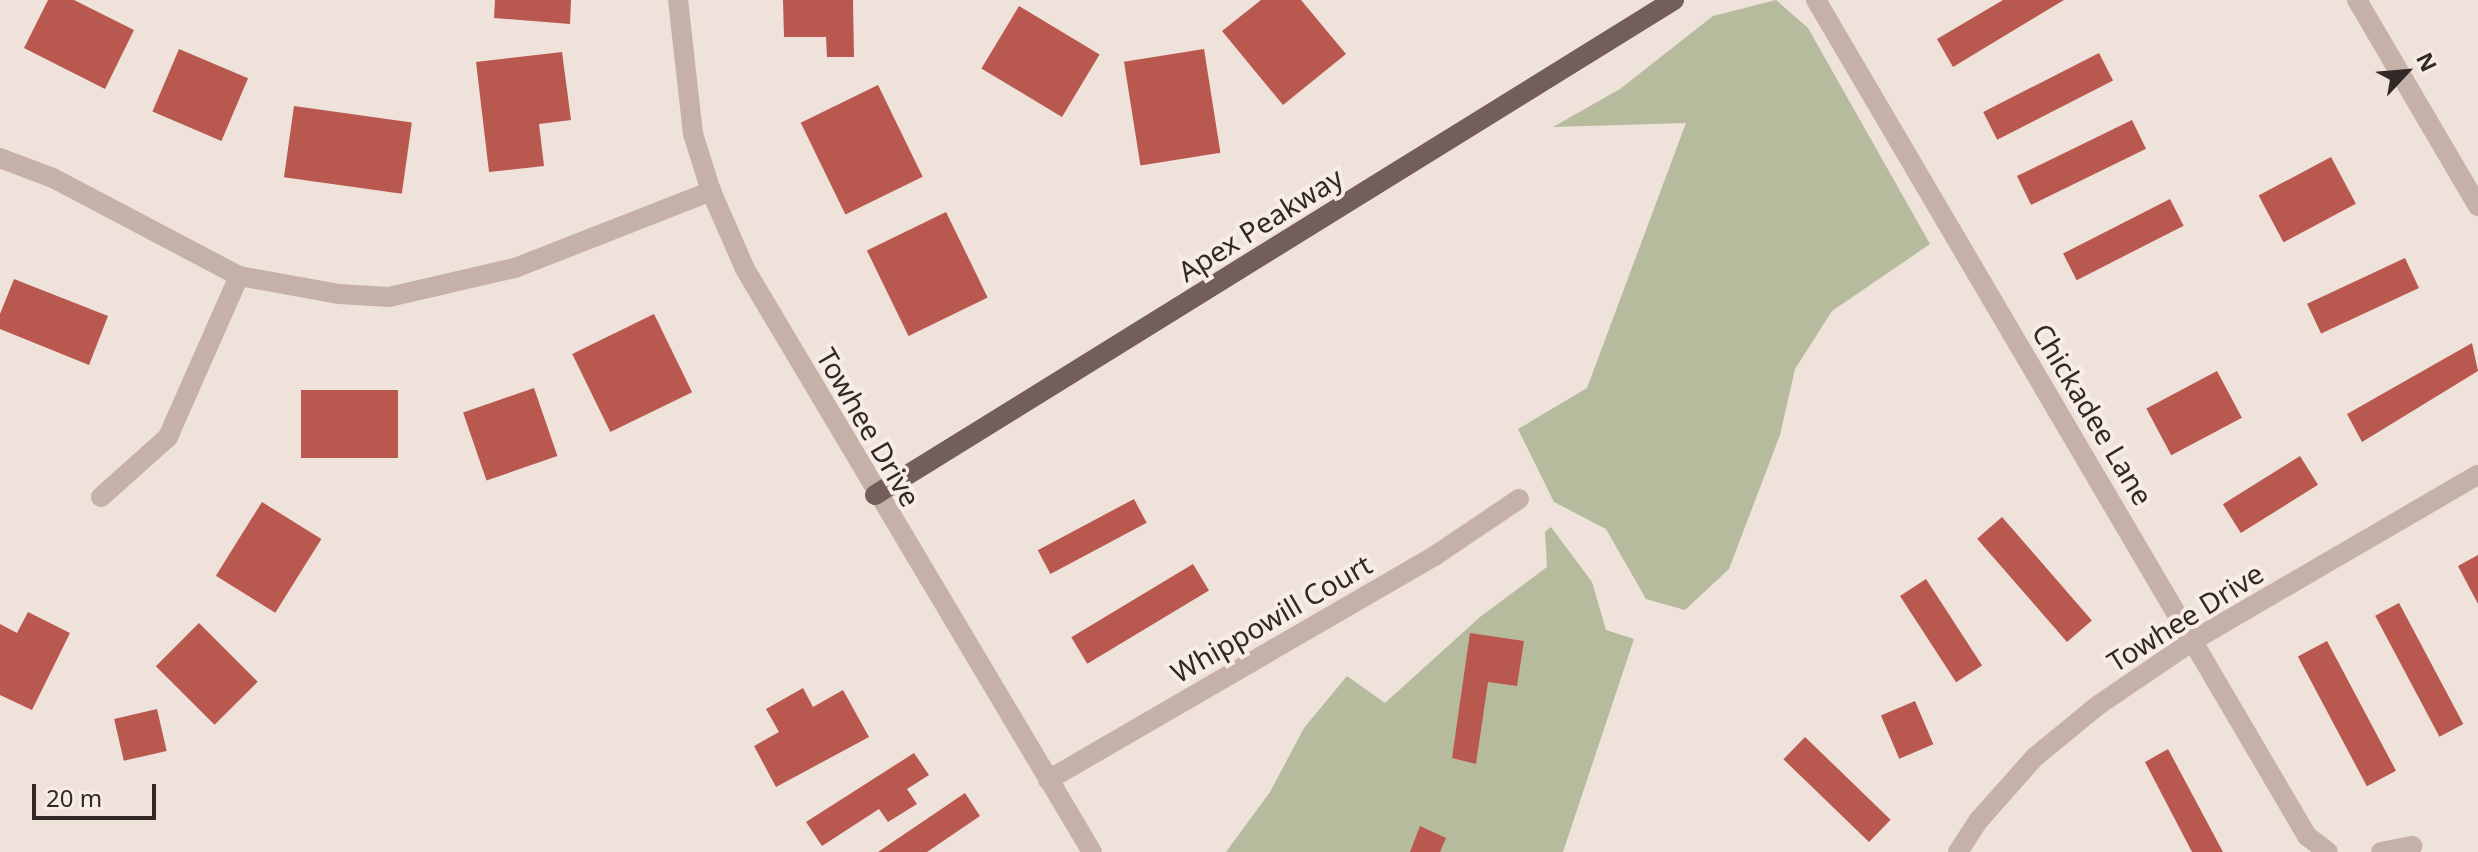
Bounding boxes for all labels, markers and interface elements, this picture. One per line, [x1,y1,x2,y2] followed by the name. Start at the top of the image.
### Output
[2366,32,2446,112] north arrow
[2410,47,2445,76] text: N
[1171,160,1349,288] street label: Apex Peakway
[2026,317,2160,511] street label: Chickadee Lane
[810,342,928,512] street label: Towhee Drive
[1165,547,1377,689] street label: Whippowill Court
[2101,556,2269,678] street label: Towhee Drive
[36,768,160,818] scale bar
[46,781,102,814] text: 20 m

